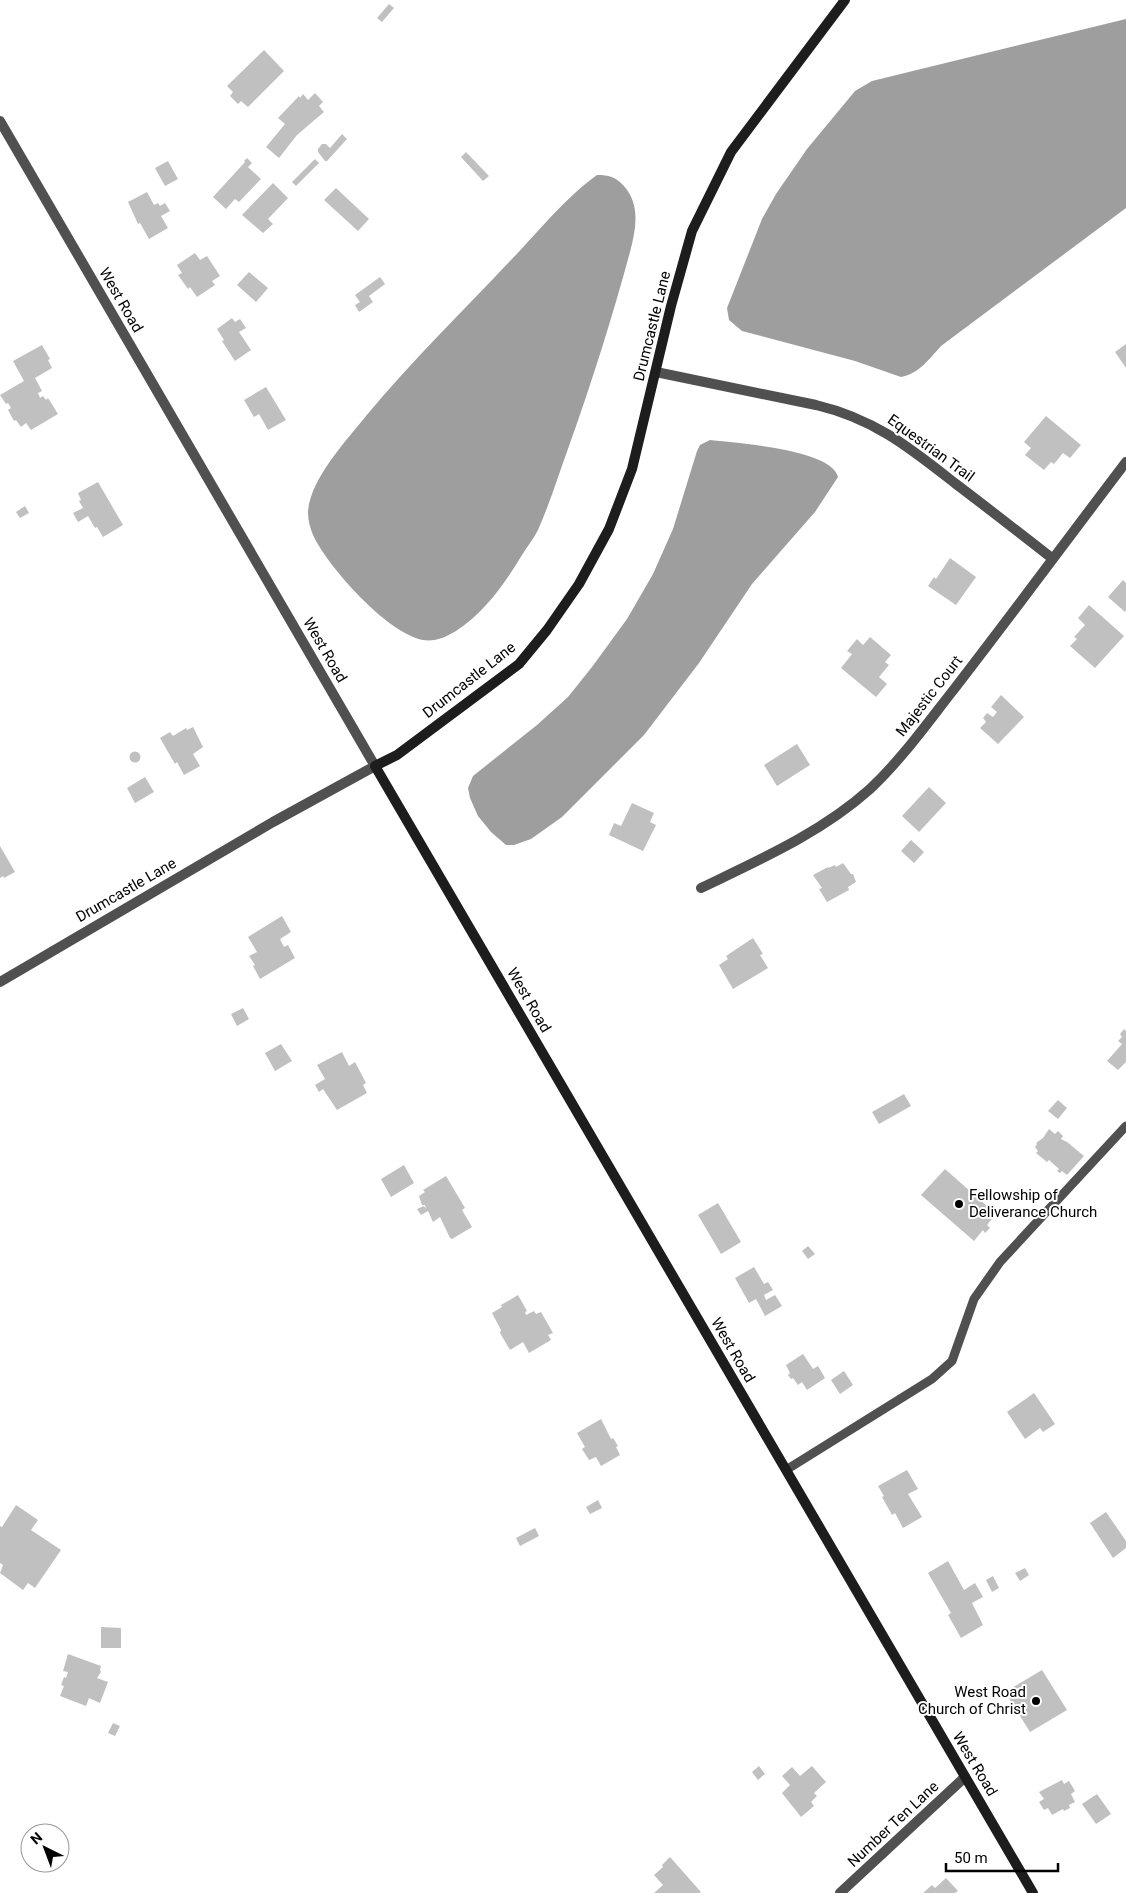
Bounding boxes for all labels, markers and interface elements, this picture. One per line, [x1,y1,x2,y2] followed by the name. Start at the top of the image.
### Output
[95,264,147,336] street label: West Road
[630,269,674,383] street label: Drumcastle Lane
[884,410,978,486] street label: Equestrian Trail
[299,614,351,686] street label: West Road
[419,638,519,722] street label: Drumcastle Lane
[892,652,966,740] street label: Majestic Court
[73,854,179,926] street label: Drumcastle Lane
[503,964,555,1036] street label: West Road
[969,1186,1097,1221] place label: Fellowship of Deliverance Church
[953,1198,965,1210] marker: Fellowship of Deliverance Church
[707,1314,759,1386] street label: West Road
[918,1683,1026,1718] place label: West Road Church of Christ
[1030,1695,1042,1707] marker: West Road Church of Christ
[949,1729,1001,1799] street label: West Road
[844,1777,942,1871] street label: Number Ten Lane
[20,1823,70,1873] north arrow
[27,1829,45,1848] text: N
[946,1840,1058,1872] scale bar
[954,1849,988,1867] text: 50 m

